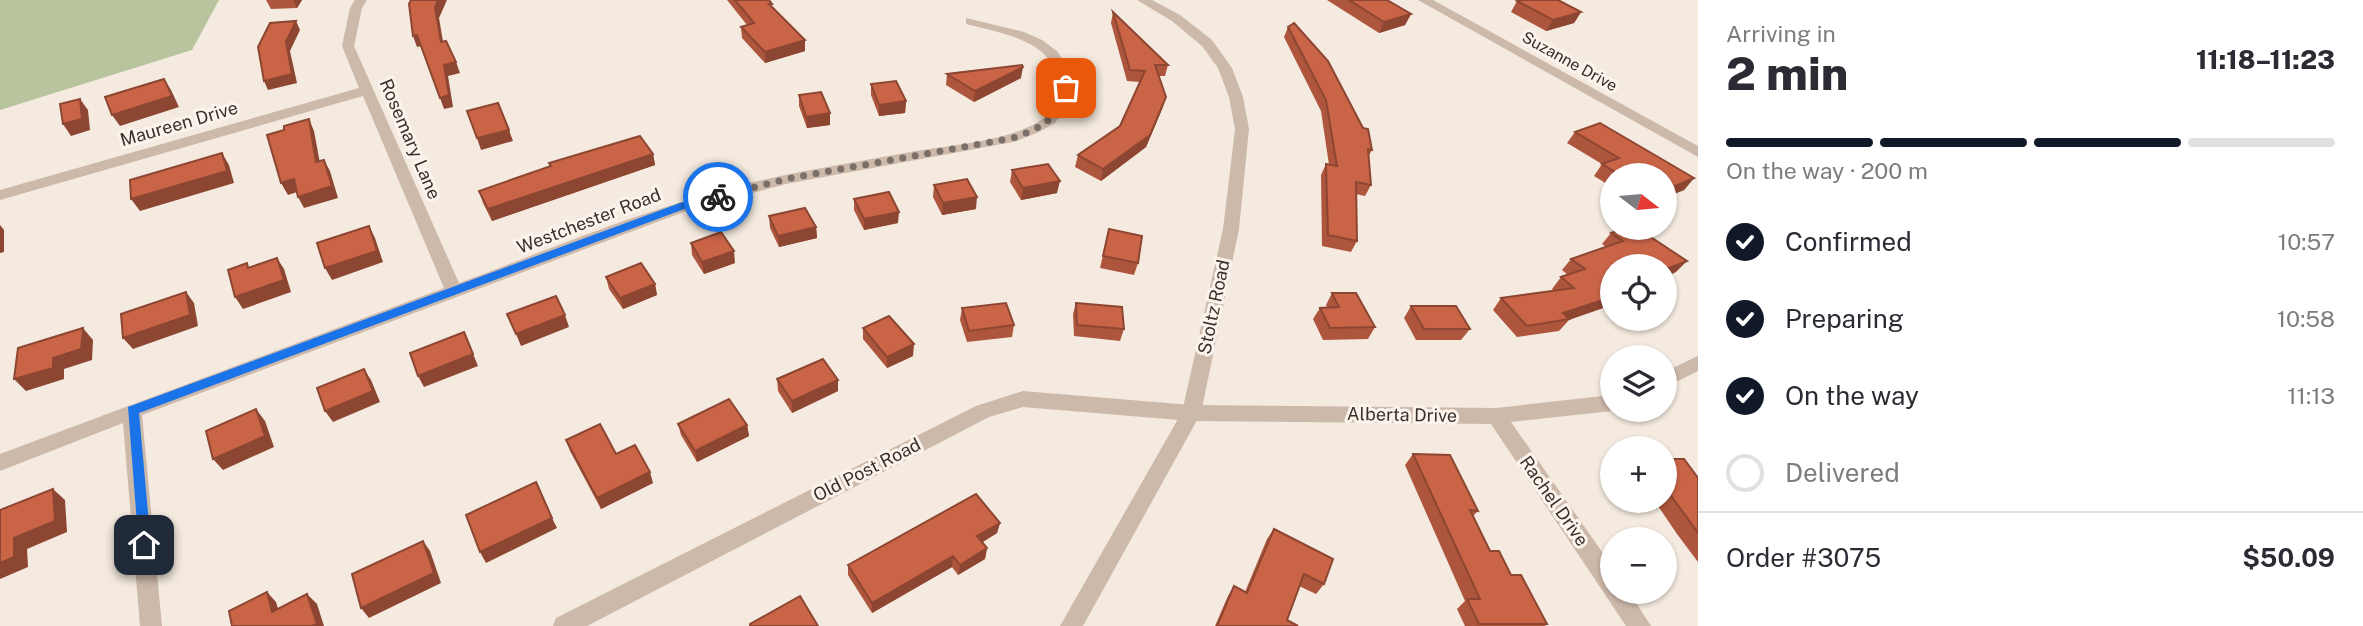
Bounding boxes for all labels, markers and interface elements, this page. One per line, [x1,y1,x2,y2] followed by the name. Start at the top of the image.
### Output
[1726,20,1836,47] text: Arriving in
[1519,27,1621,95] street label: Suzanne Drive
[2196,44,2335,75] text: 11:18–11:23
[1726,46,1848,100] text: 2 min
[1036,58,1096,118] pin
[1047,69,1085,107] icon: bag
[376,75,445,202] street label: Rosemary Lane
[118,97,240,150] street label: Maureen Drive
[1726,157,1928,184] text: On the way · 200 m
[683,162,753,232] courier
[1600,163,1676,240] north arrow
[1600,163,1677,604] map controls
[699,178,737,216] icon: bike
[514,183,664,258] street label: Westchester Road
[1726,223,1764,261] icon: check
[1785,226,1912,257] text: Confirmed
[2278,228,2335,255] text: 10:57
[1600,254,1677,331] button: locate
[1193,258,1234,356] street label: Stoltz Road
[1726,300,1764,338] icon: check
[1785,303,1904,334] text: Preparing
[2277,305,2335,332] text: 10:58
[1600,345,1677,422] button: layers
[1726,377,1764,415] icon: check
[1785,380,1919,411] text: On the way
[2287,382,2335,409] text: 11:13
[1347,403,1457,426] street label: Alberta Drive
[810,434,924,506] street label: Old Post Road
[1600,436,1677,513] button: +
[1516,452,1593,550] street label: Rachel Drive
[1785,457,1900,488] text: Delivered
[114,515,174,575] pin
[125,526,163,564] icon: home
[1600,527,1677,604] button: −
[1726,542,1881,573] text: Order #3075
[2242,542,2335,573] text: $50.09

